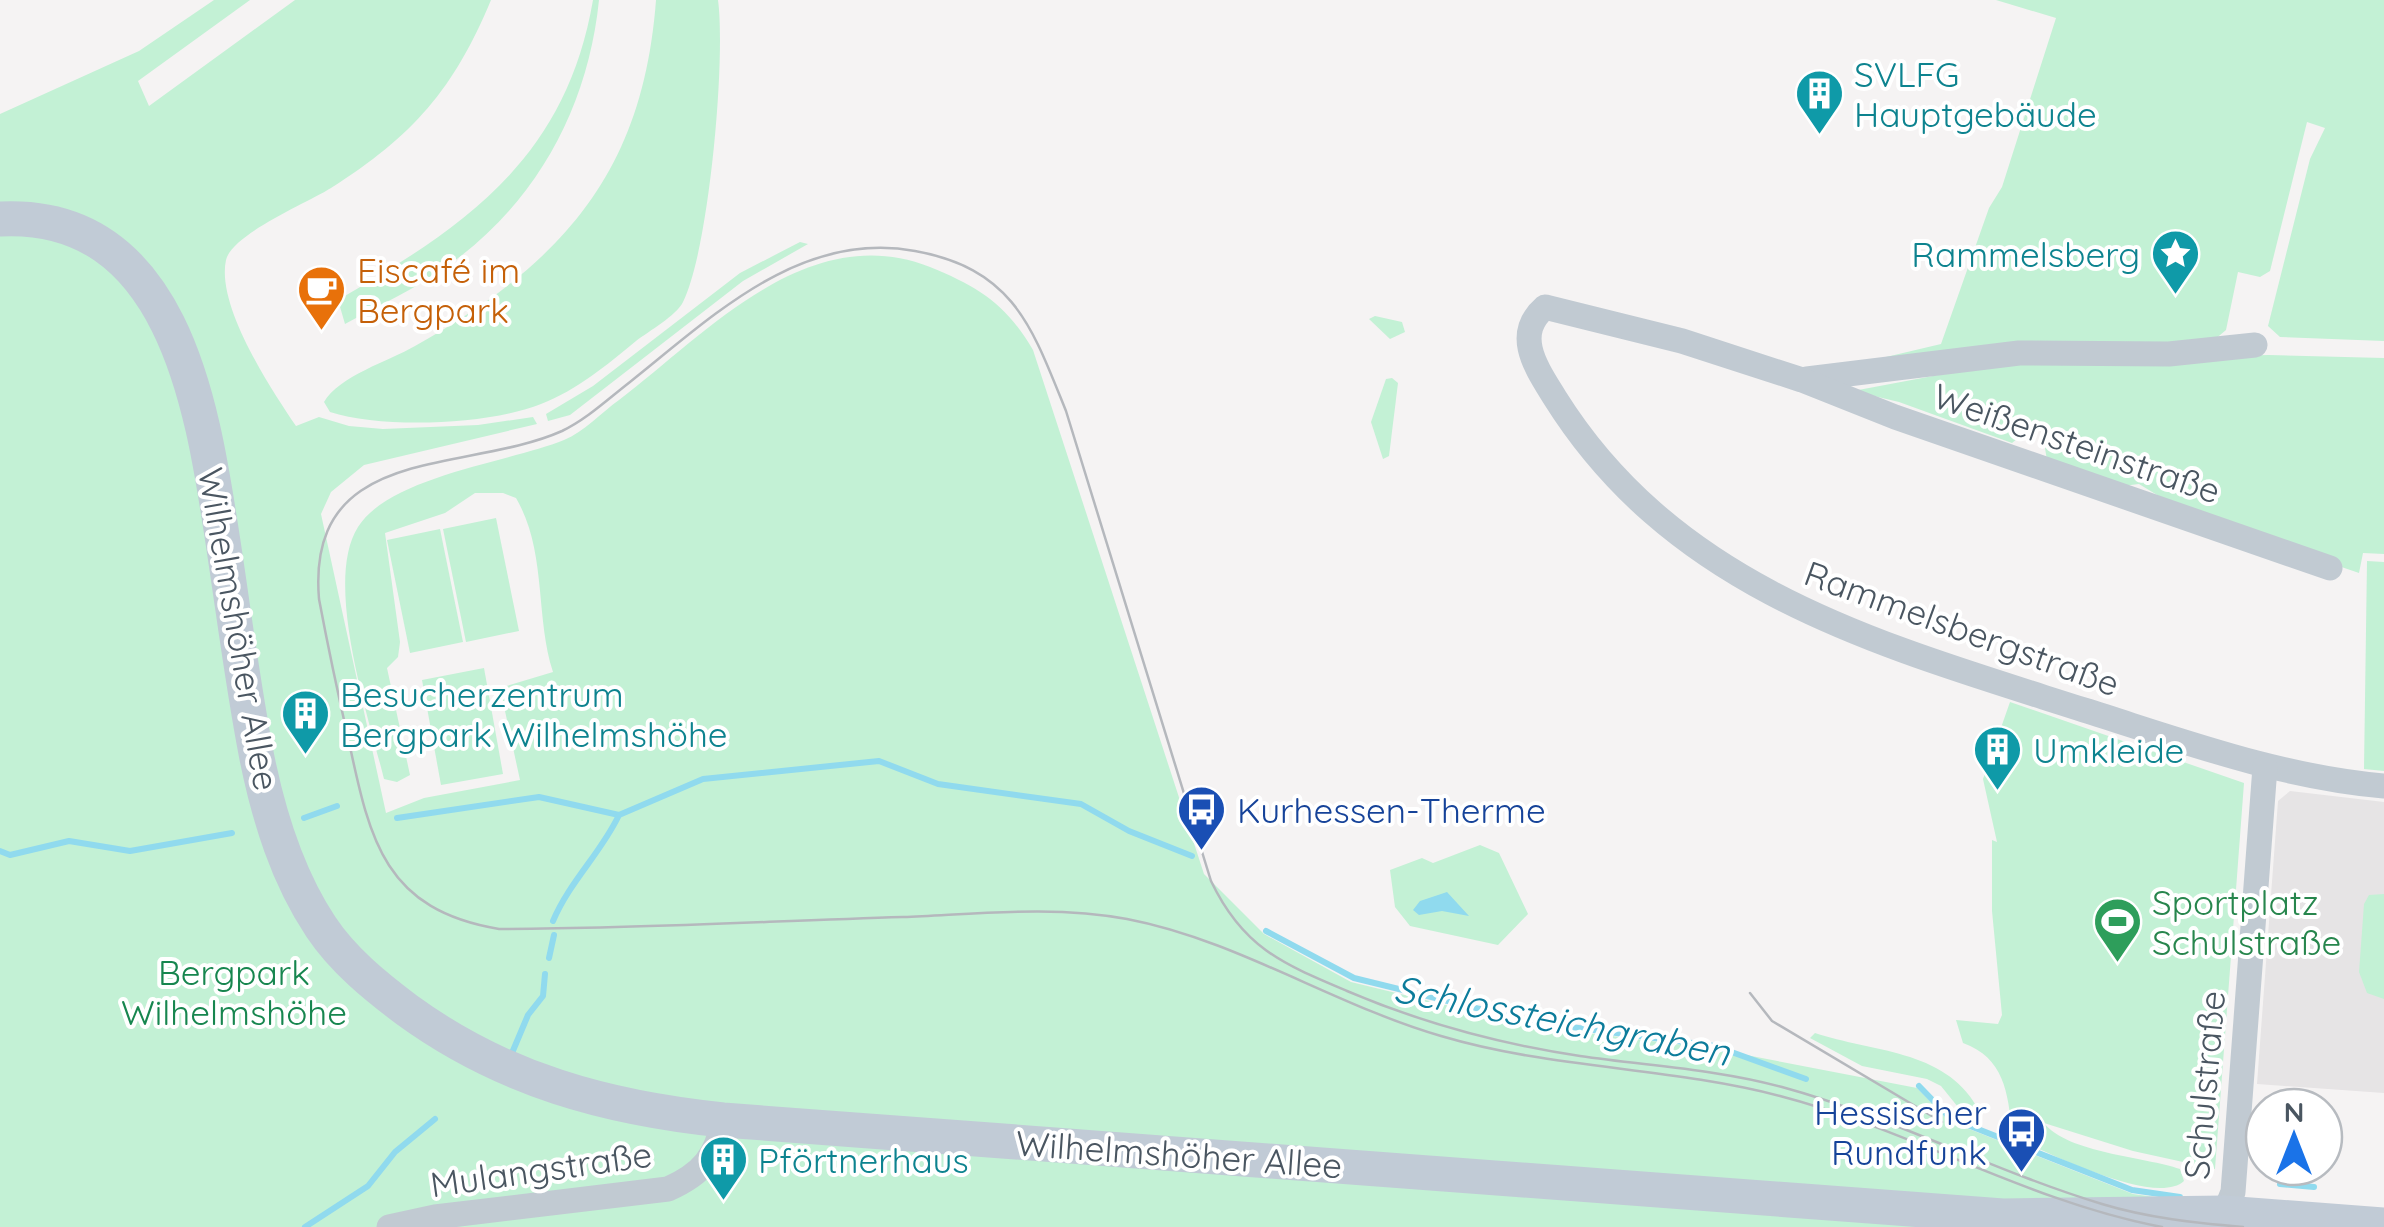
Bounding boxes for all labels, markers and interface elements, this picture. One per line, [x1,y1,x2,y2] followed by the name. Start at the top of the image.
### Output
[1854,52,2097,136] place label: SVLFG Hauptgebäude
[1793,68,1845,136] building icon: SVLFG Hauptgebäude
[2149,228,2201,296] place icon: Rammelsberg
[1911,232,2140,276] place label: Rammelsberg
[357,248,520,332] place label: Eiscafé im Bergpark
[296,264,348,332] cafe icon: Eiscafé im Bergpark
[1928,373,2226,513] street label: Weißensteinstraße
[189,464,289,794] street label: Wilhelmshöher Allee
[1799,551,2125,705] street label: Rammelsbergstraße
[340,672,728,756] place label: Besucherzentrum Bergpark Wilhelmshöhe
[279,688,331,756] building icon: Besucherzentrum Bergpark Wilhelmshöhe
[1972,724,2024,792] building icon: Umkleide
[2033,728,2184,772] place label: Umkleide
[1176,784,1228,852] bus stop icon: Kurhessen-Therme
[1237,788,1546,832] place label: Kurhessen-Therme
[2152,880,2341,964] place label: Sportplatz Schulstraße
[2091,896,2143,964] sports icon: Sportplatz Schulstraße
[121,950,347,1034] park label: Bergpark Wilhelmshöhe
[1390,964,1735,1076] water label: Schlossteichgraben
[2174,989,2234,1181] street label: Schulstraße
[2244,1087,2344,1187] north arrow
[1814,1090,1987,1174] place label: Hessischer Rundfunk
[2284,1094,2304,1129] text: N
[1996,1106,2048,1174] bus stop icon: Hessischer Rundfunk
[1014,1121,1344,1187] street label: Wilhelmshöher Allee
[427,1132,655,1206] street label: Mulangstraße
[697,1134,749,1202] building icon: Pförtnerhaus
[758,1138,969,1182] place label: Pförtnerhaus

